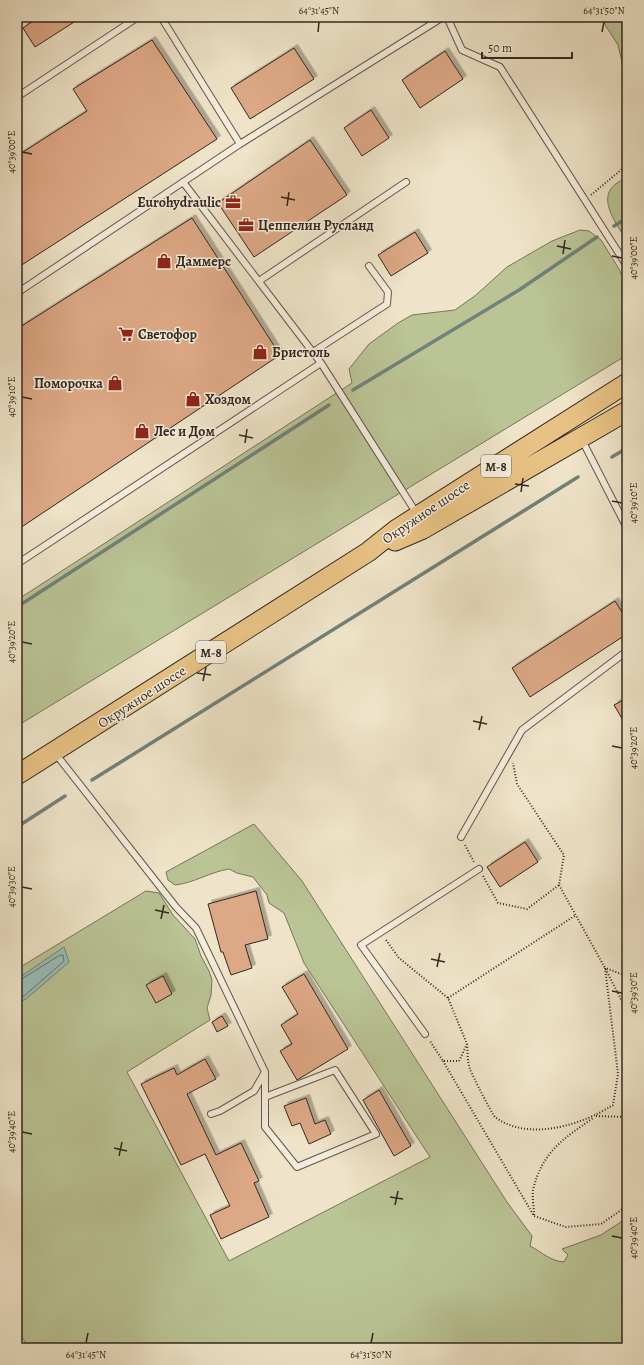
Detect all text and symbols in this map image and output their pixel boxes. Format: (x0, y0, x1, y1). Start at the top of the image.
text: 64°31'45"N (299, 4, 339, 17)
text: 64°31'50"N (583, 4, 625, 17)
scale bar (482, 34, 572, 60)
text: 50 m (488, 40, 512, 56)
text: 40°39'00"E (5, 130, 18, 173)
place label: Eurohydraulic (137, 193, 221, 212)
office icon: Eurohydraulic (224, 193, 242, 211)
office icon: Цеппелин Русланд (237, 216, 255, 234)
place label: Цеппелин Русланд (258, 216, 374, 235)
text: 40°39'00"E (627, 236, 640, 279)
shop icon: Даммерс (155, 252, 173, 270)
place label: Даммерс (176, 252, 231, 271)
supermarket icon: Светофор (117, 325, 135, 343)
place label: Светофор (138, 325, 197, 344)
shop icon: Бристоль (251, 343, 269, 361)
place label: Бристоль (272, 343, 330, 362)
place label: Поморочка (34, 374, 103, 393)
shop icon: Поморочка (106, 374, 124, 392)
text: 40°39'10"E (5, 376, 18, 418)
shop icon: Хоздом (184, 390, 202, 408)
place label: Хоздом (205, 390, 252, 409)
shop icon: Лес и Дом (133, 422, 151, 440)
place label: Лес и Дом (154, 422, 215, 441)
road number: М-8 (481, 455, 511, 477)
street label: Окружное шоссе (378, 476, 474, 548)
text: 40°39'10"E (627, 482, 640, 524)
text: 40°39'20"E (5, 621, 18, 663)
road number: М-8 (196, 641, 226, 663)
street label: Окружное шоссе (94, 661, 190, 733)
text: 40°39'20"E (627, 727, 640, 769)
text: 40°39'30"E (5, 866, 18, 908)
text: 40°39'30"E (627, 972, 640, 1014)
text: 40°39'40"E (5, 1111, 18, 1153)
text: 40°39'40"E (627, 1217, 640, 1259)
text: 64°31'45"N (66, 1348, 106, 1361)
text: 64°31'50"N (350, 1348, 392, 1361)

